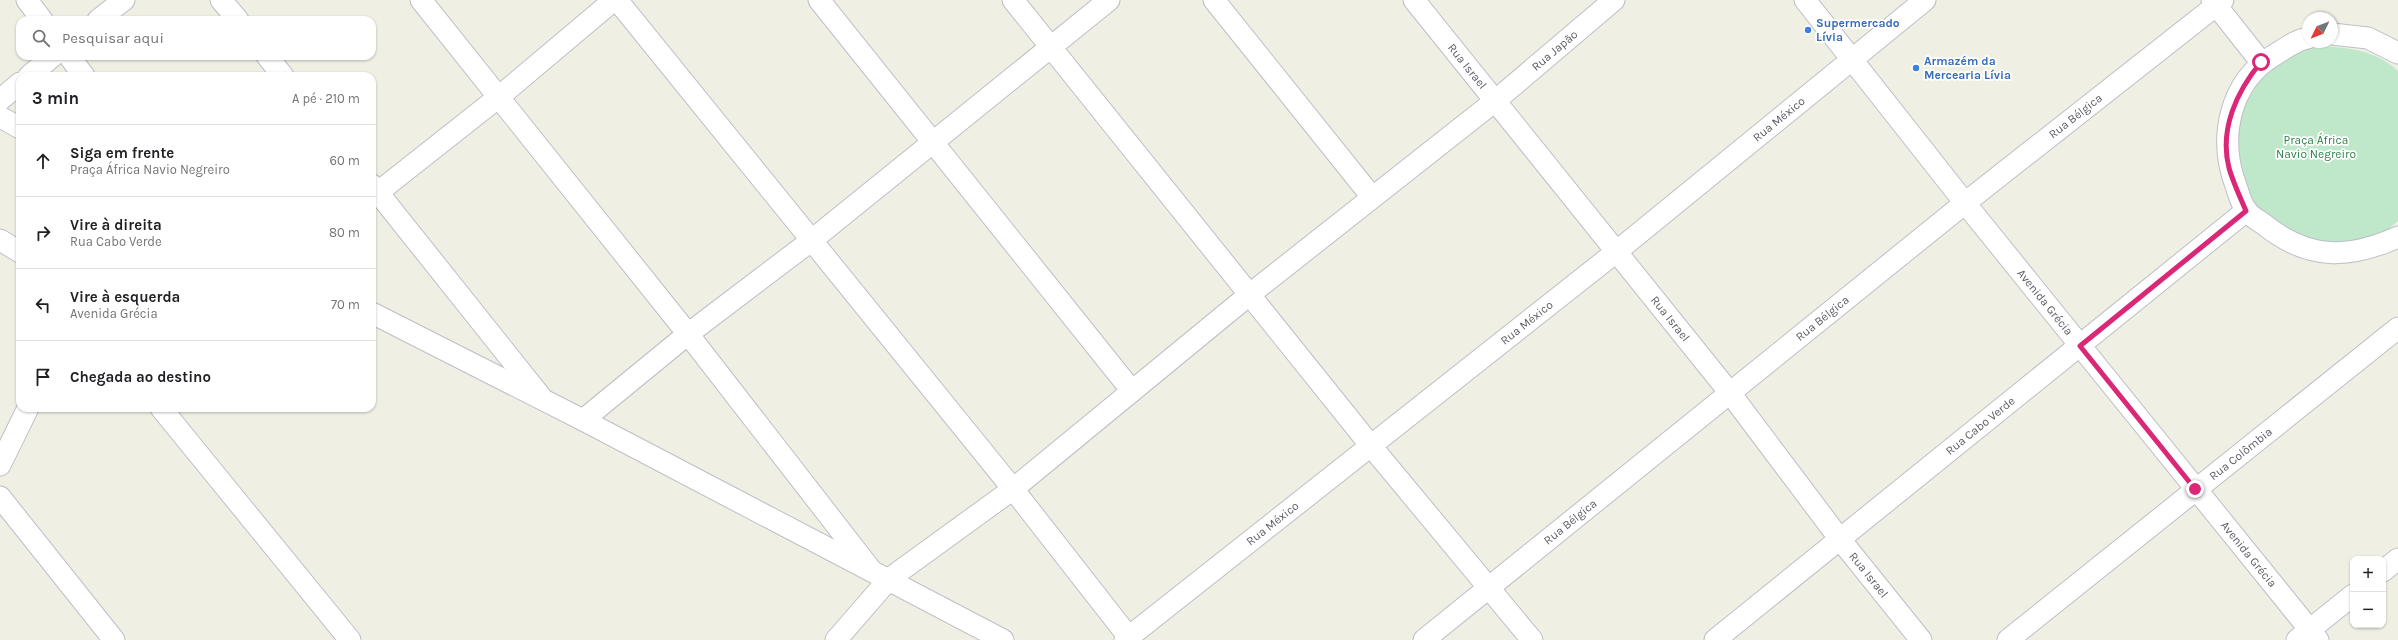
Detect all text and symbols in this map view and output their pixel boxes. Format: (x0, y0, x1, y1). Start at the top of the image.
north arrow (2302, 12, 2338, 48)
search box (16, 16, 376, 60)
place label: Supermercado Lívia (1816, 16, 1900, 44)
marker: Supermercado Lívia (1803, 25, 1813, 35)
icon: search (30, 27, 52, 49)
street label: Rua Japão (1529, 27, 1580, 74)
text: Pesquisar aqui (62, 29, 164, 47)
street label: Rua Israel (1445, 41, 1490, 92)
route start (2252, 53, 2270, 71)
place label: Armazém da Mercearia Lívia (1924, 54, 2011, 82)
marker: Armazém da Mercearia Lívia (1911, 63, 1921, 73)
text: 3 min (32, 88, 79, 108)
text: A pé · 210 m (292, 91, 360, 106)
street label: Rua Bélgica (2046, 91, 2105, 141)
street label: Rua México (1750, 94, 1808, 144)
park label: Praça África Navio Negreiro (2276, 132, 2356, 161)
text: Siga em frente (70, 144, 174, 162)
icon: ahead (32, 150, 54, 172)
text: 60 m (330, 153, 360, 168)
text: Praça África Navio Negreiro (70, 162, 230, 177)
text: Vire à direita (70, 216, 162, 234)
icon: right (32, 222, 54, 244)
text: 80 m (329, 225, 360, 240)
text: Rua Cabo Verde (70, 234, 162, 249)
street label: Avenida Grécia (2014, 266, 2076, 338)
text: Vire à esquerda (70, 288, 180, 306)
street label: Rua Israel (1648, 293, 1693, 344)
street label: Rua Bélgica (1793, 293, 1852, 344)
icon: left (32, 294, 54, 316)
text: 70 m (331, 297, 360, 312)
street label: Rua México (1498, 298, 1556, 348)
text: Avenida Grécia (70, 306, 158, 321)
icon: arrive (32, 366, 54, 388)
text: Chegada ao destino (70, 368, 211, 386)
street label: Rua Cabo Verde (1943, 394, 2018, 458)
street label: Rua Colômbia (2206, 424, 2275, 483)
route end (2186, 480, 2204, 498)
street label: Rua Bélgica (1541, 496, 1600, 548)
street label: Rua México (1243, 498, 1302, 548)
street label: Avenida Grécia (2218, 518, 2280, 590)
street label: Rua Israel (1846, 549, 1891, 600)
map controls (2350, 556, 2386, 628)
button: + (2350, 556, 2386, 592)
button: − (2350, 592, 2386, 628)

